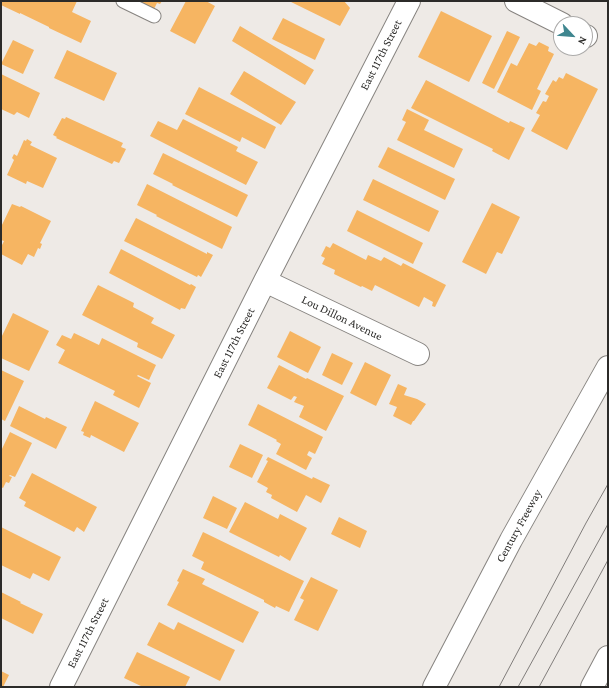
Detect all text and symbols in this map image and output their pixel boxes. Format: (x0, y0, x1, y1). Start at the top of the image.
north arrow (553, 16, 593, 56)
street label: East 117th Street (357, 17, 405, 93)
text: N (576, 35, 590, 47)
street label: Lou Dillon Avenue (299, 292, 385, 344)
street label: East 117th Street (210, 305, 258, 381)
street label: Century Freeway (493, 487, 545, 565)
street label: East 117th Street (64, 595, 112, 671)

